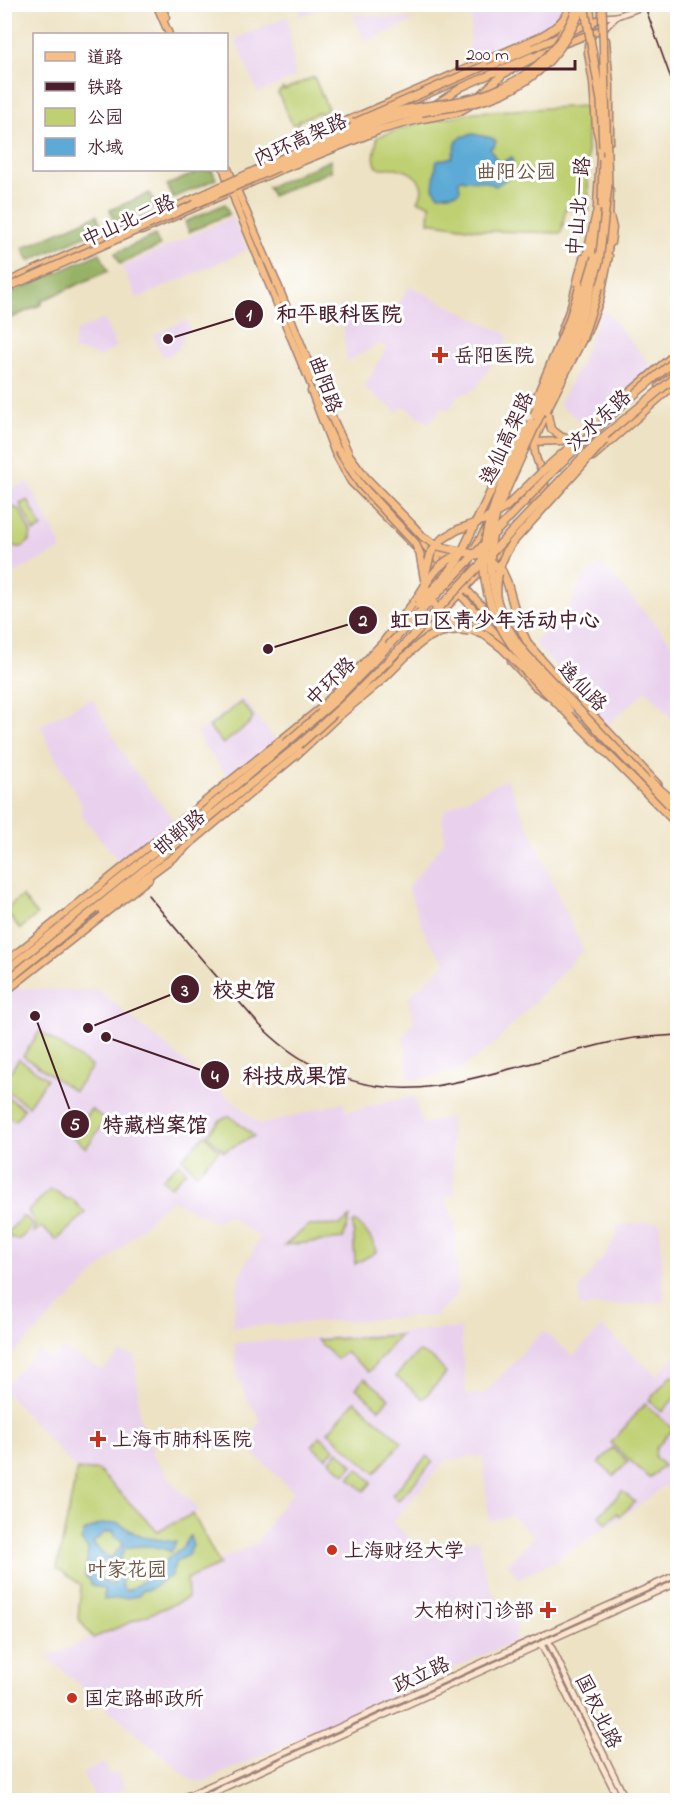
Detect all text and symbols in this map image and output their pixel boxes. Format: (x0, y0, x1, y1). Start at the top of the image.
legend (33, 33, 228, 171)
scale bar (457, 33, 576, 71)
text: 200 m (466, 43, 509, 69)
text: 道路 (87, 46, 123, 72)
text: 铁路 (87, 76, 123, 102)
text: 公园 (87, 106, 123, 132)
street label: 内环高架路 (249, 107, 354, 175)
text: 水域 (87, 136, 123, 162)
street label: 中山北一路 (562, 154, 599, 257)
park label: 曲阳公园 (476, 159, 556, 188)
street label: 中山北二路 (77, 188, 182, 256)
callout: 和平眼科医院 (234, 294, 414, 333)
text: 和平眼科医院 (276, 301, 402, 331)
text: 1 (246, 303, 252, 329)
place label: 岳阳医院 (454, 343, 534, 372)
marker: 岳阳医院 (431, 346, 449, 364)
street label: 曲阳路 (300, 352, 348, 419)
street label: 汶水东路 (561, 383, 640, 460)
street label: 逸仙高架路 (474, 387, 543, 490)
callout: 虹口区青少年活动中心 (348, 600, 612, 639)
text: 虹口区青少年活动中心 (390, 607, 600, 637)
text: 2 (358, 609, 368, 635)
street label: 中环路 (300, 651, 364, 714)
street label: 逸仙路 (550, 656, 613, 720)
street label: 邯郸路 (148, 803, 214, 864)
callout: 校史馆 (170, 970, 287, 1009)
text: 校史馆 (213, 977, 276, 1007)
text: 3 (180, 979, 189, 1005)
callout: 科技成果馆 (200, 1056, 359, 1095)
text: 科技成果馆 (243, 1063, 348, 1093)
text: 4 (211, 1065, 219, 1091)
callout: 特藏档案馆 (60, 1105, 219, 1144)
text: 特藏档案馆 (103, 1112, 208, 1142)
text: 5 (70, 1113, 81, 1139)
place label: 上海市肺科医院 (112, 1427, 252, 1456)
marker: 上海市肺科医院 (89, 1430, 107, 1448)
place label: 上海财经大学 (344, 1538, 464, 1567)
marker: 上海财经大学 (325, 1543, 339, 1557)
park label: 叶家花园 (87, 1557, 167, 1586)
place label: 大柏树门诊部 (414, 1598, 534, 1627)
marker: 大柏树门诊部 (539, 1601, 557, 1619)
street label: 政立路 (389, 1650, 456, 1702)
street label: 国权北路 (566, 1670, 628, 1755)
place label: 国定路邮政所 (84, 1686, 204, 1715)
marker: 国定路邮政所 (65, 1691, 79, 1705)

